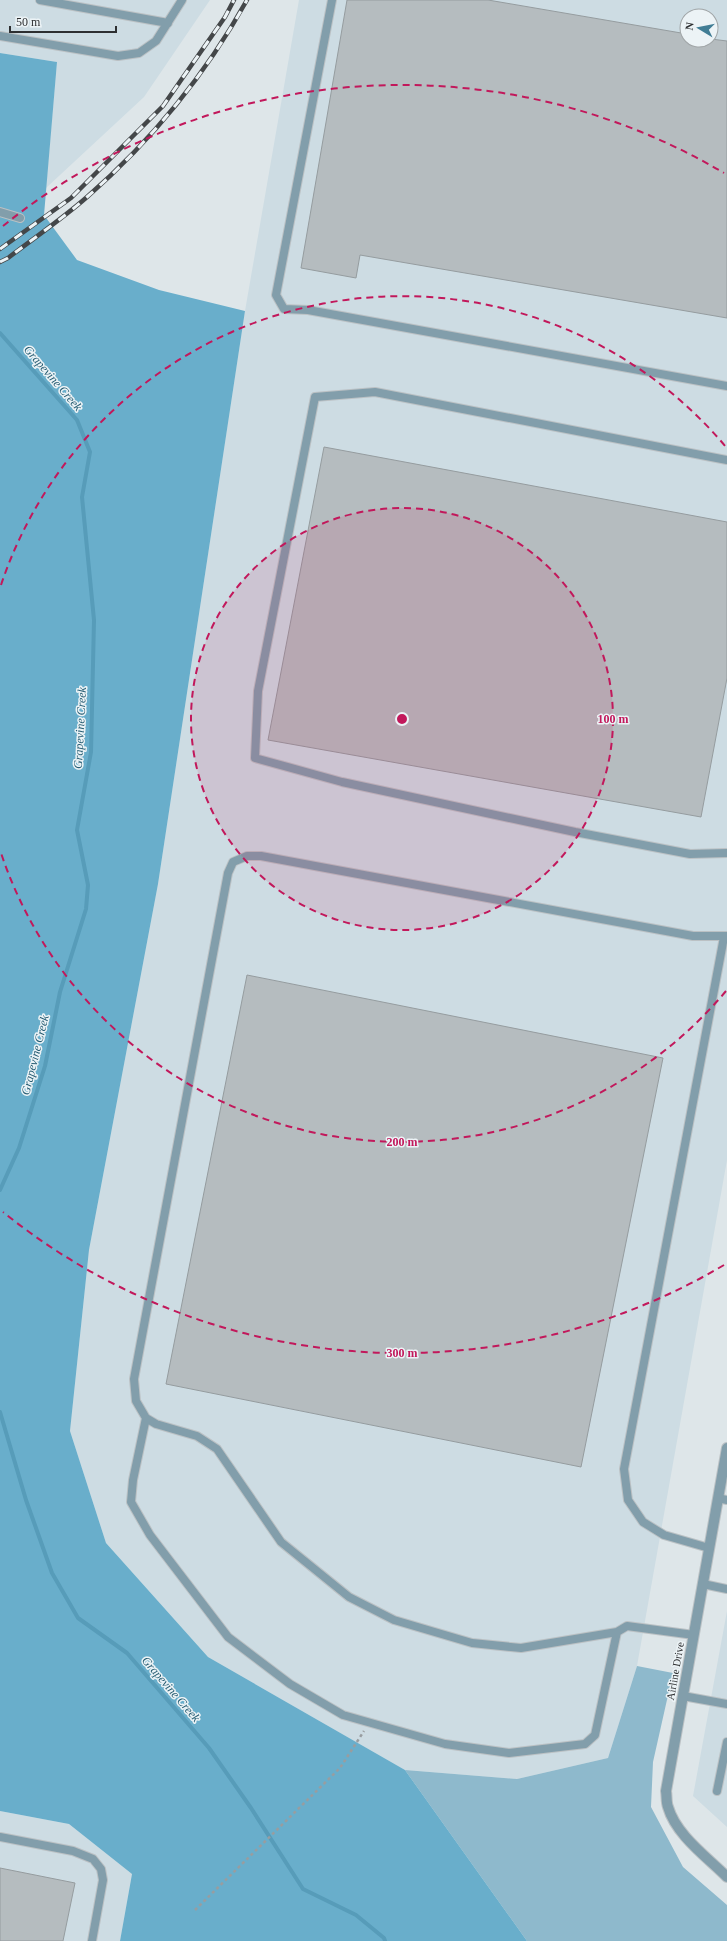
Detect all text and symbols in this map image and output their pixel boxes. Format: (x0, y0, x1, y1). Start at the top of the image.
scale bar (10, 8, 116, 34)
north arrow (679, 8, 719, 48)
text: 50 m (16, 15, 41, 29)
text: N (683, 21, 696, 31)
water label: Grapevine Creek (21, 343, 86, 414)
water label: Grapevine Creek (71, 686, 89, 769)
centre of rings (395, 712, 409, 726)
text: 100 m (598, 712, 629, 726)
water label: Grapevine Creek (18, 1013, 52, 1096)
text: 200 m (387, 1135, 418, 1149)
text: 300 m (387, 1346, 418, 1360)
street label: Airline Drive (664, 1641, 686, 1701)
water label: Grapevine Creek (139, 1654, 204, 1725)

